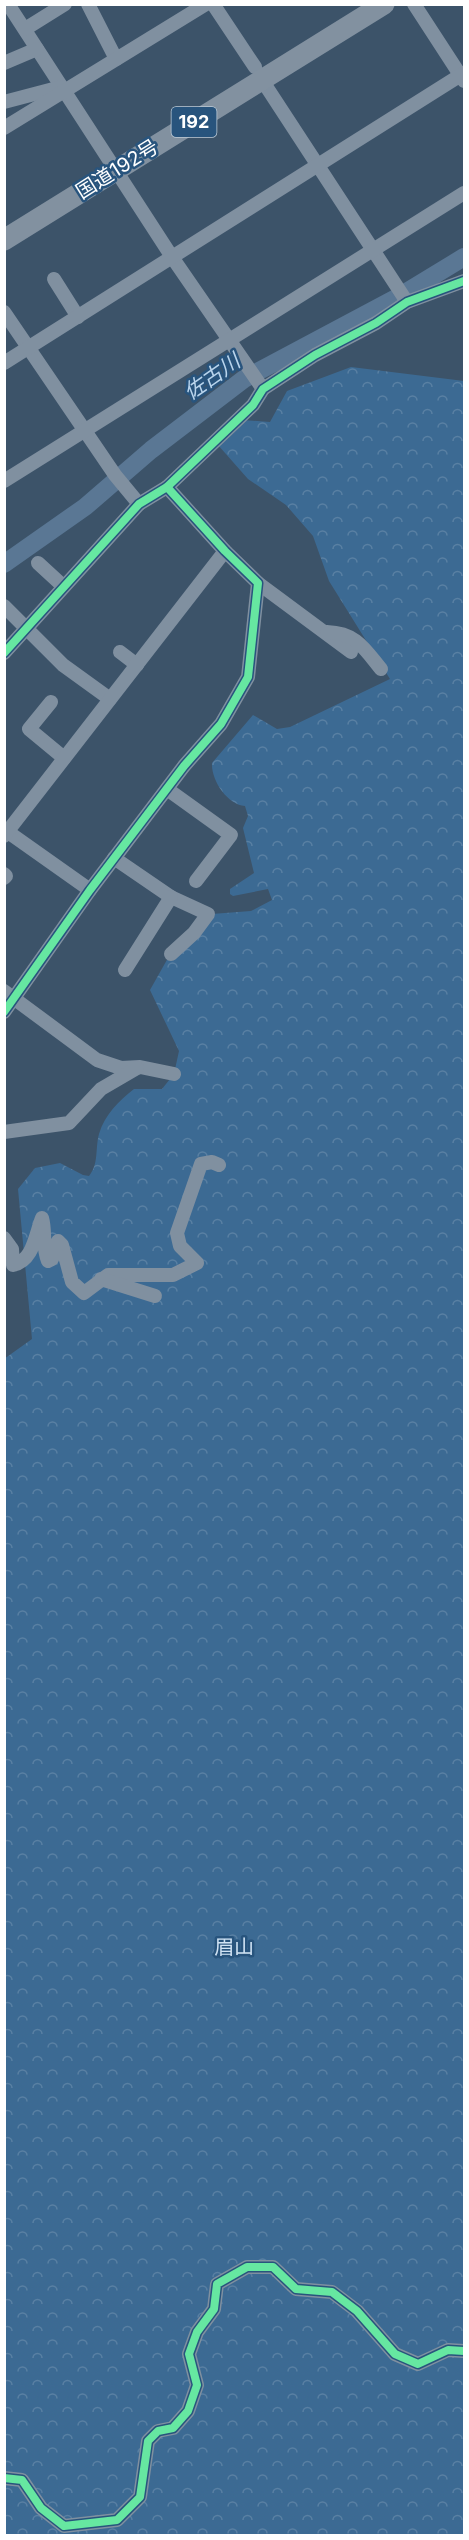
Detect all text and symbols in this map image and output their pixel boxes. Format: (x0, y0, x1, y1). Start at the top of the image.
road number: 192 (172, 107, 216, 137)
street label: 国道192号 (71, 134, 163, 204)
water label: 佐古川 (179, 347, 246, 405)
park label: 眉山 (214, 1935, 254, 1959)

